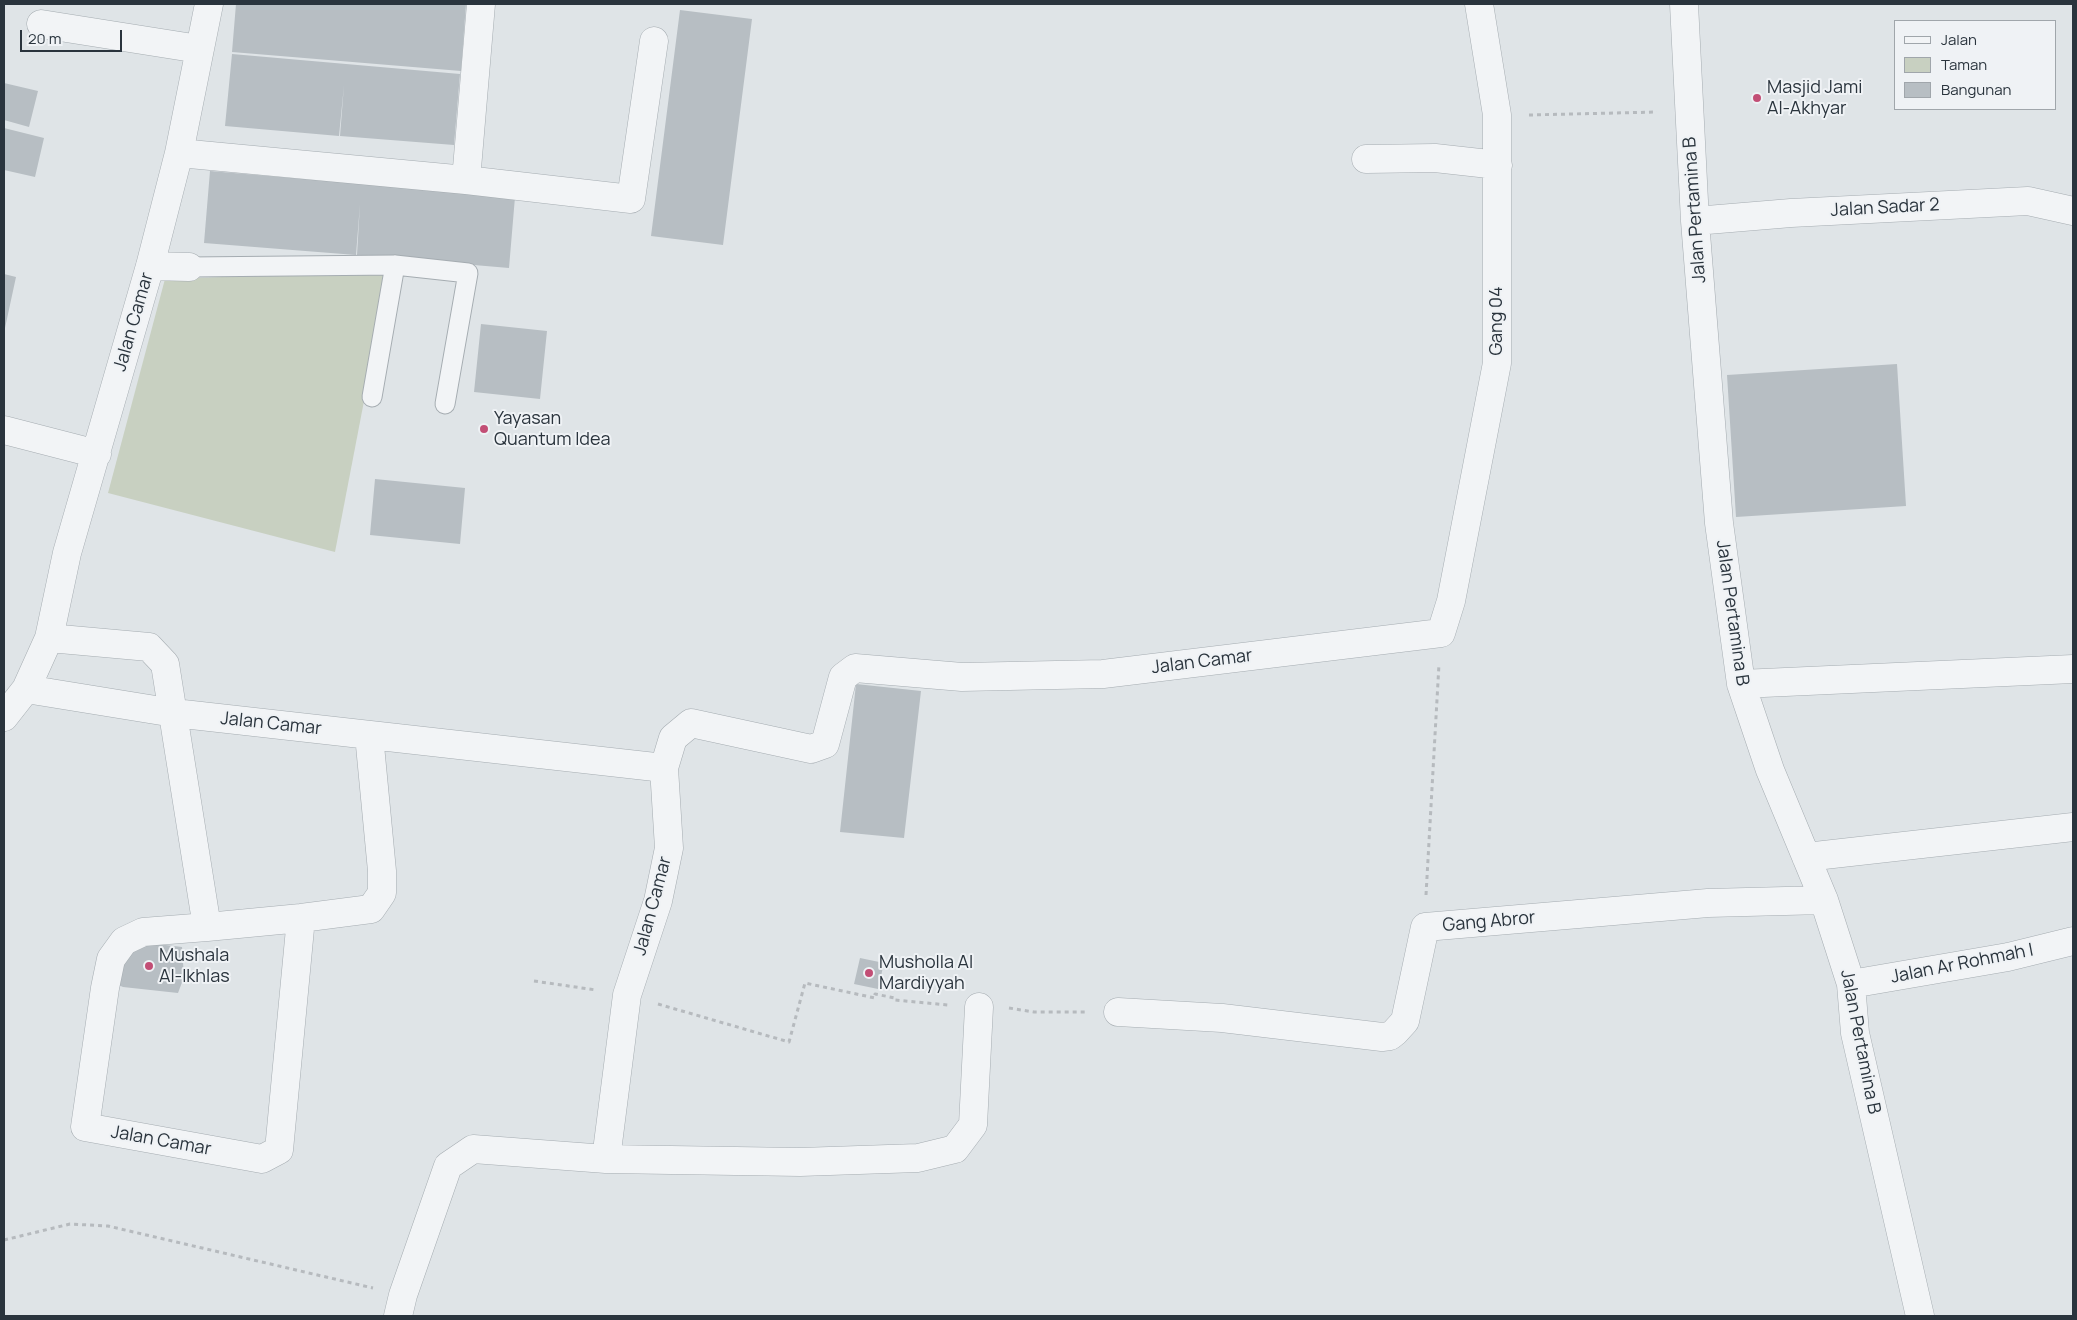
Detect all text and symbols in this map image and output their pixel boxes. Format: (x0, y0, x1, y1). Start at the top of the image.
scale bar (22, 20, 125, 52)
legend (1894, 20, 2057, 110)
text: 20 m (28, 28, 61, 49)
text: Jalan (1941, 29, 1977, 50)
text: Taman (1941, 54, 1987, 75)
place label: Masjid Jami Al-Akhyar (1767, 77, 1862, 120)
text: Bangunan (1941, 79, 2011, 100)
marker: Masjid Jami Al-Akhyar (1751, 92, 1763, 104)
street label: Jalan Pertamina B (1679, 136, 1711, 284)
street label: Jalan Sadar 2 (1830, 194, 1940, 222)
street label: Jalan Camar (110, 270, 158, 374)
street label: Gang 04 (1486, 286, 1508, 356)
place label: Yayasan Quantum Idea (494, 408, 610, 450)
marker: Yayasan Quantum Idea (478, 423, 490, 435)
street label: Jalan Pertamina B (1711, 539, 1753, 687)
street label: Jalan Camar (1150, 645, 1254, 679)
street label: Jalan Camar (219, 708, 323, 740)
street label: Jalan Camar (629, 854, 677, 958)
street label: Gang Abror (1442, 907, 1536, 937)
street label: Jalan Ar Rohmah I (1889, 940, 2035, 988)
place label: Mushala Al-Ikhlas (159, 945, 230, 988)
place label: Musholla Al Mardiyyah (879, 952, 973, 994)
marker: Mushala Al-Ikhlas (143, 960, 155, 972)
marker: Musholla Al Mardiyyah (863, 967, 875, 979)
street label: Jalan Pertamina B (1835, 968, 1885, 1116)
street label: Jalan Camar (109, 1122, 213, 1160)

